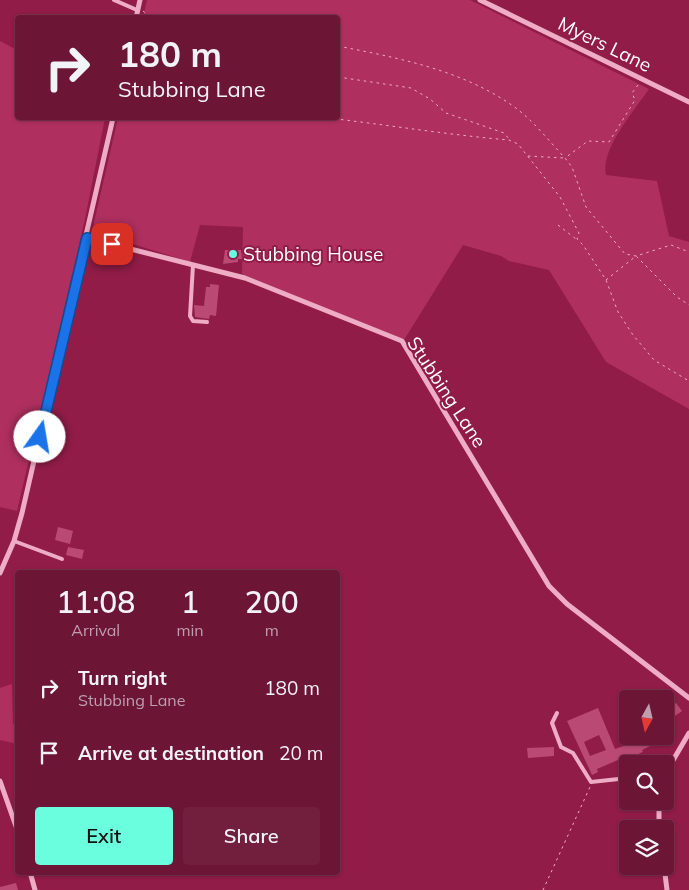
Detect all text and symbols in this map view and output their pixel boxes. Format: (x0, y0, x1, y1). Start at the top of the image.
street label: Myers Lane (554, 11, 656, 77)
text: 180 m (118, 32, 222, 76)
icon: right (35, 35, 100, 100)
text: Stubbing Lane (118, 75, 266, 103)
pin (91, 223, 133, 265)
icon: arrive (98, 230, 126, 258)
place label: Stubbing House (243, 242, 383, 266)
marker: Stubbing House (227, 248, 239, 260)
street label: Stubbing Lane (402, 332, 492, 452)
position arrow (13, 410, 65, 462)
text: 11:08 (56, 583, 135, 621)
text: 1 (181, 583, 199, 621)
text: 200 (245, 583, 299, 621)
text: Arrival (71, 620, 120, 640)
text: min (176, 620, 204, 640)
text: m (265, 620, 279, 640)
text: Turn right (78, 666, 167, 690)
icon: right (35, 674, 63, 702)
text: 180 m (264, 676, 320, 700)
text: Stubbing Lane (78, 690, 185, 710)
north arrow (619, 690, 674, 745)
map controls (619, 690, 674, 875)
icon: arrive (35, 739, 63, 767)
text: Arrive at destination (78, 741, 264, 765)
text: 20 m (279, 741, 323, 765)
button: search (619, 755, 674, 810)
button: Exit (35, 807, 173, 865)
button: Share (183, 807, 320, 865)
button: layers (619, 820, 674, 875)

